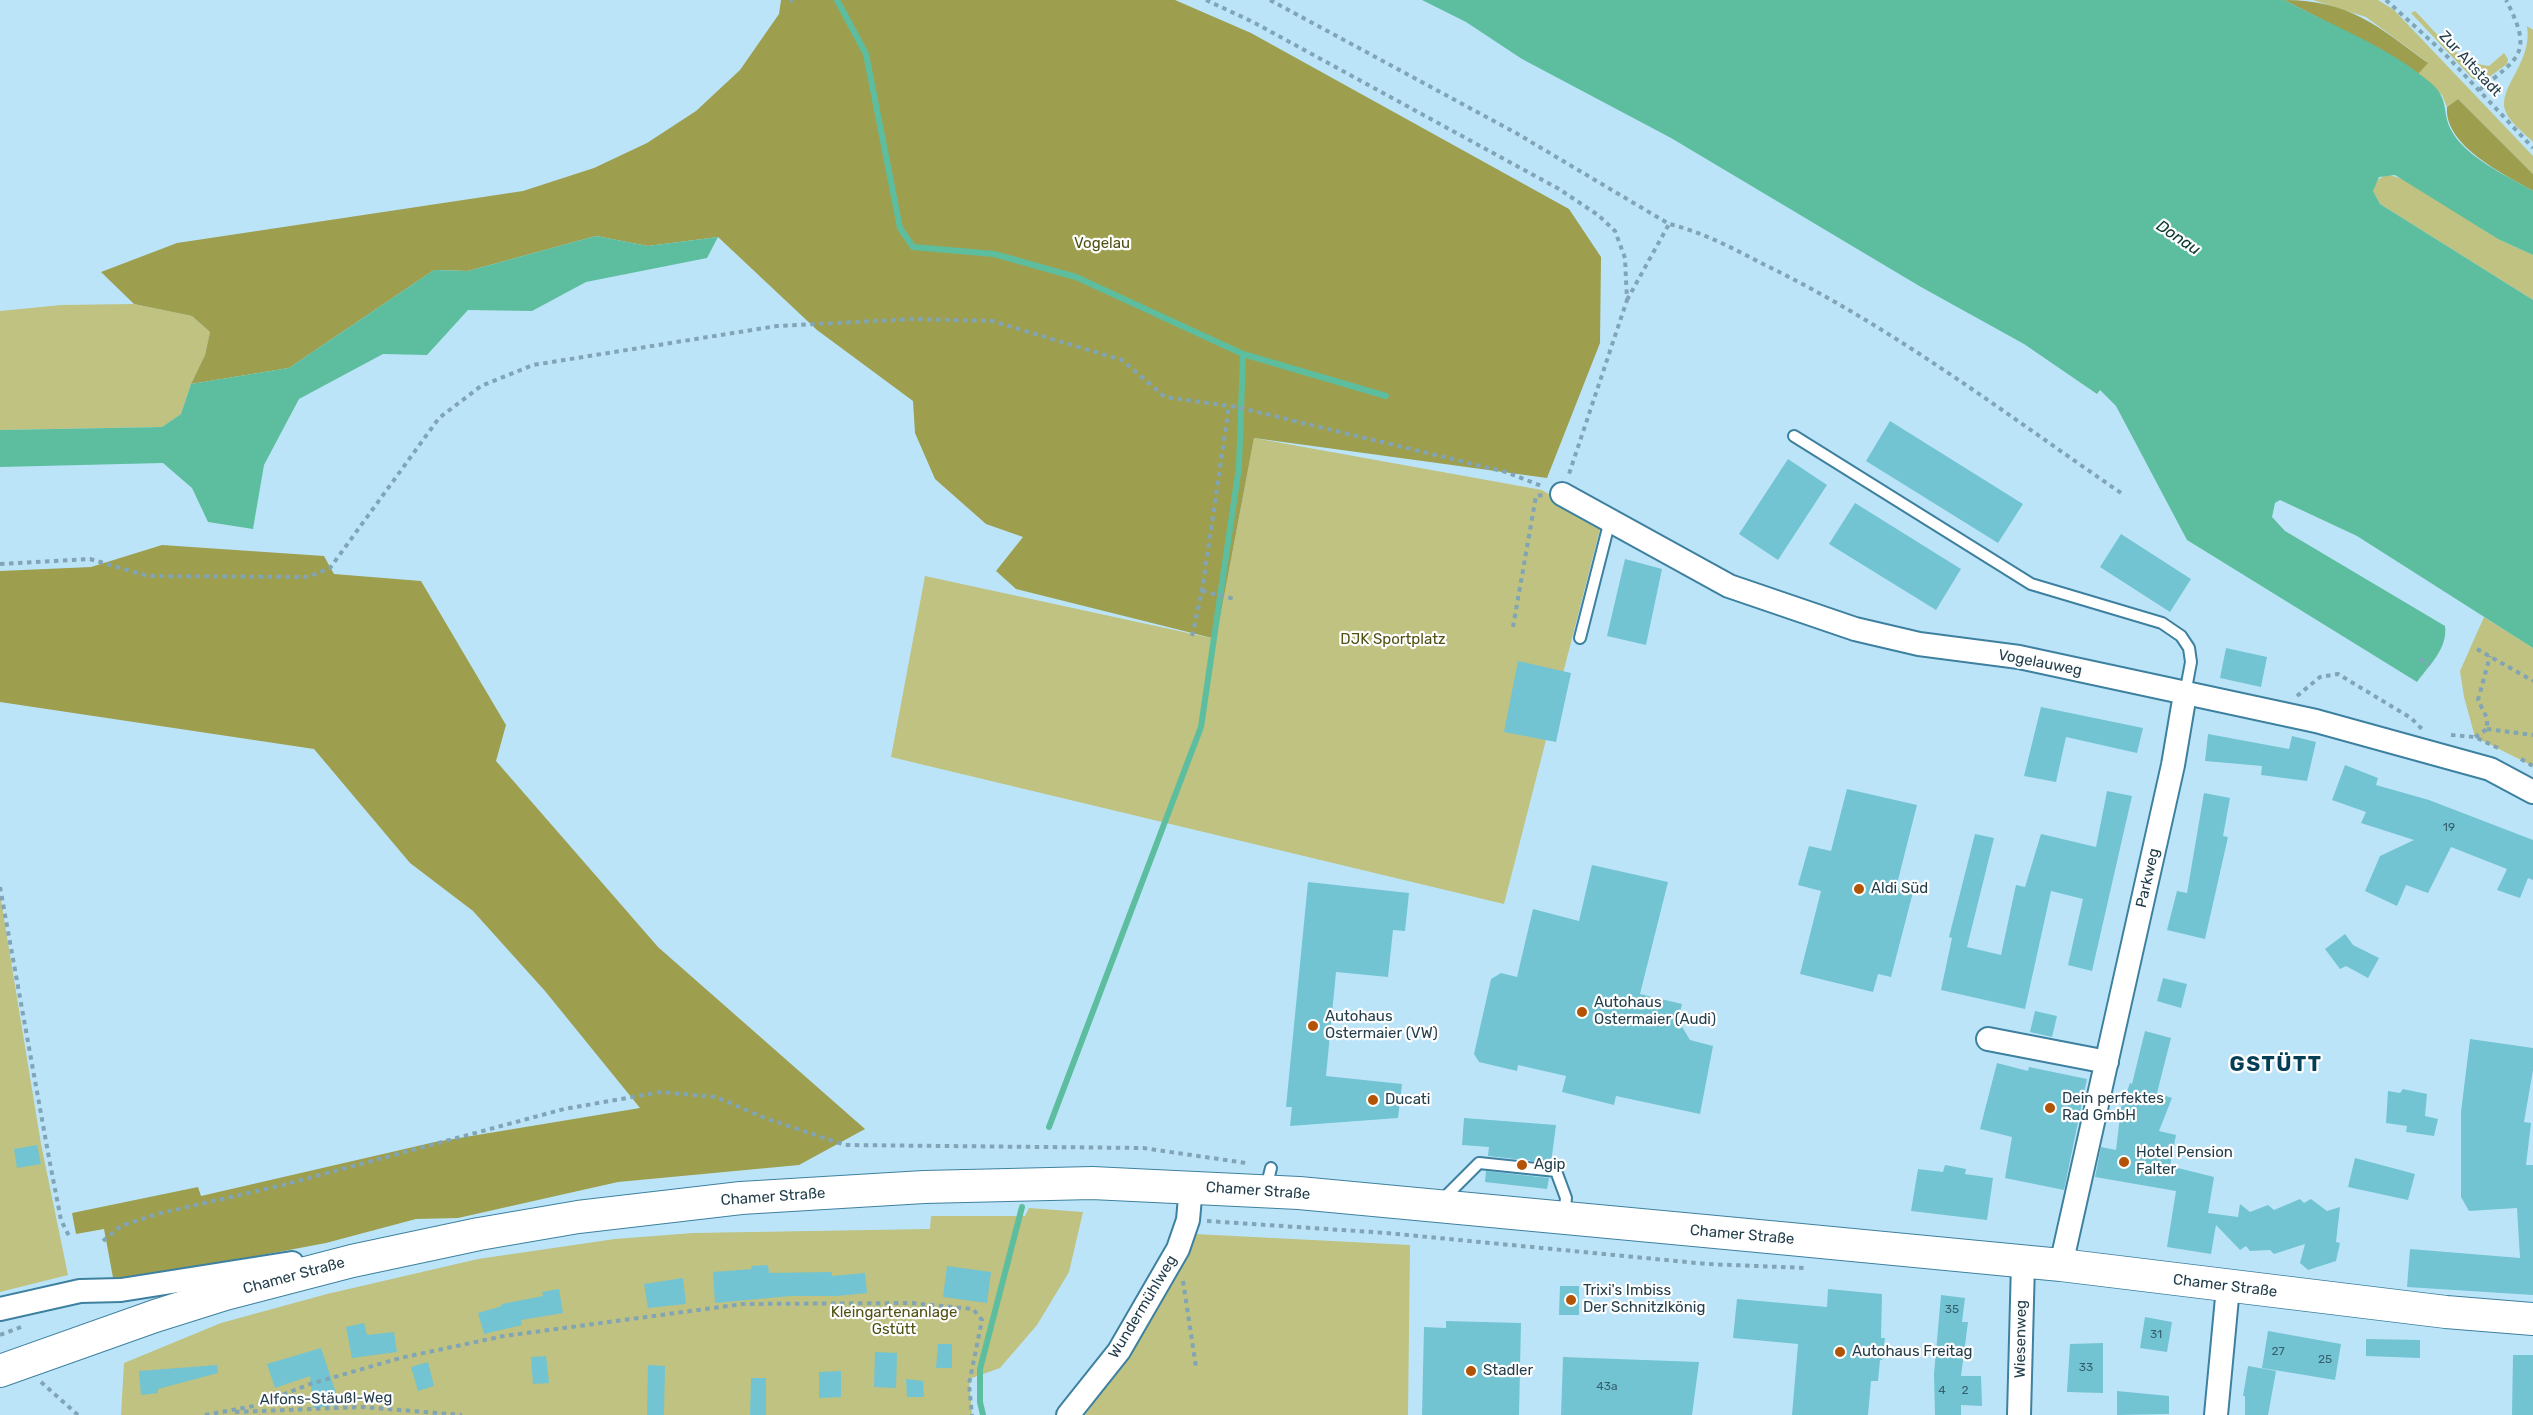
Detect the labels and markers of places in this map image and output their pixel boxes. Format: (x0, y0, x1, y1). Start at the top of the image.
place label: Aldi Süd (1871, 880, 1928, 898)
marker: Aldi Süd (1852, 882, 1866, 896)
place label: Autohaus Ostermaier (Audi) (1594, 994, 1716, 1029)
marker: Autohaus Ostermaier (Audi) (1575, 1005, 1589, 1019)
place label: Autohaus Ostermaier (VW) (1325, 1008, 1438, 1043)
marker: Autohaus Ostermaier (VW) (1306, 1019, 1320, 1033)
place label: Dein perfektes Rad GmbH (2062, 1090, 2164, 1125)
place label: Ducati (1385, 1091, 1430, 1109)
marker: Ducati (1366, 1093, 1380, 1107)
marker: Dein perfektes Rad GmbH (2043, 1101, 2057, 1115)
place label: Hotel Pension Falter (2136, 1144, 2233, 1179)
marker: Hotel Pension Falter (2117, 1155, 2131, 1169)
place label: Agip (1534, 1156, 1565, 1174)
marker: Agip (1515, 1158, 1529, 1172)
place label: Trixi's Imbiss Der Schnitzlkönig (1583, 1282, 1705, 1317)
marker: Trixi's Imbiss Der Schnitzlkönig (1564, 1293, 1578, 1307)
place label: Autohaus Freitag (1852, 1343, 1972, 1361)
marker: Autohaus Freitag (1833, 1345, 1847, 1359)
place label: Stadler (1483, 1362, 1533, 1380)
marker: Stadler (1464, 1364, 1478, 1378)

